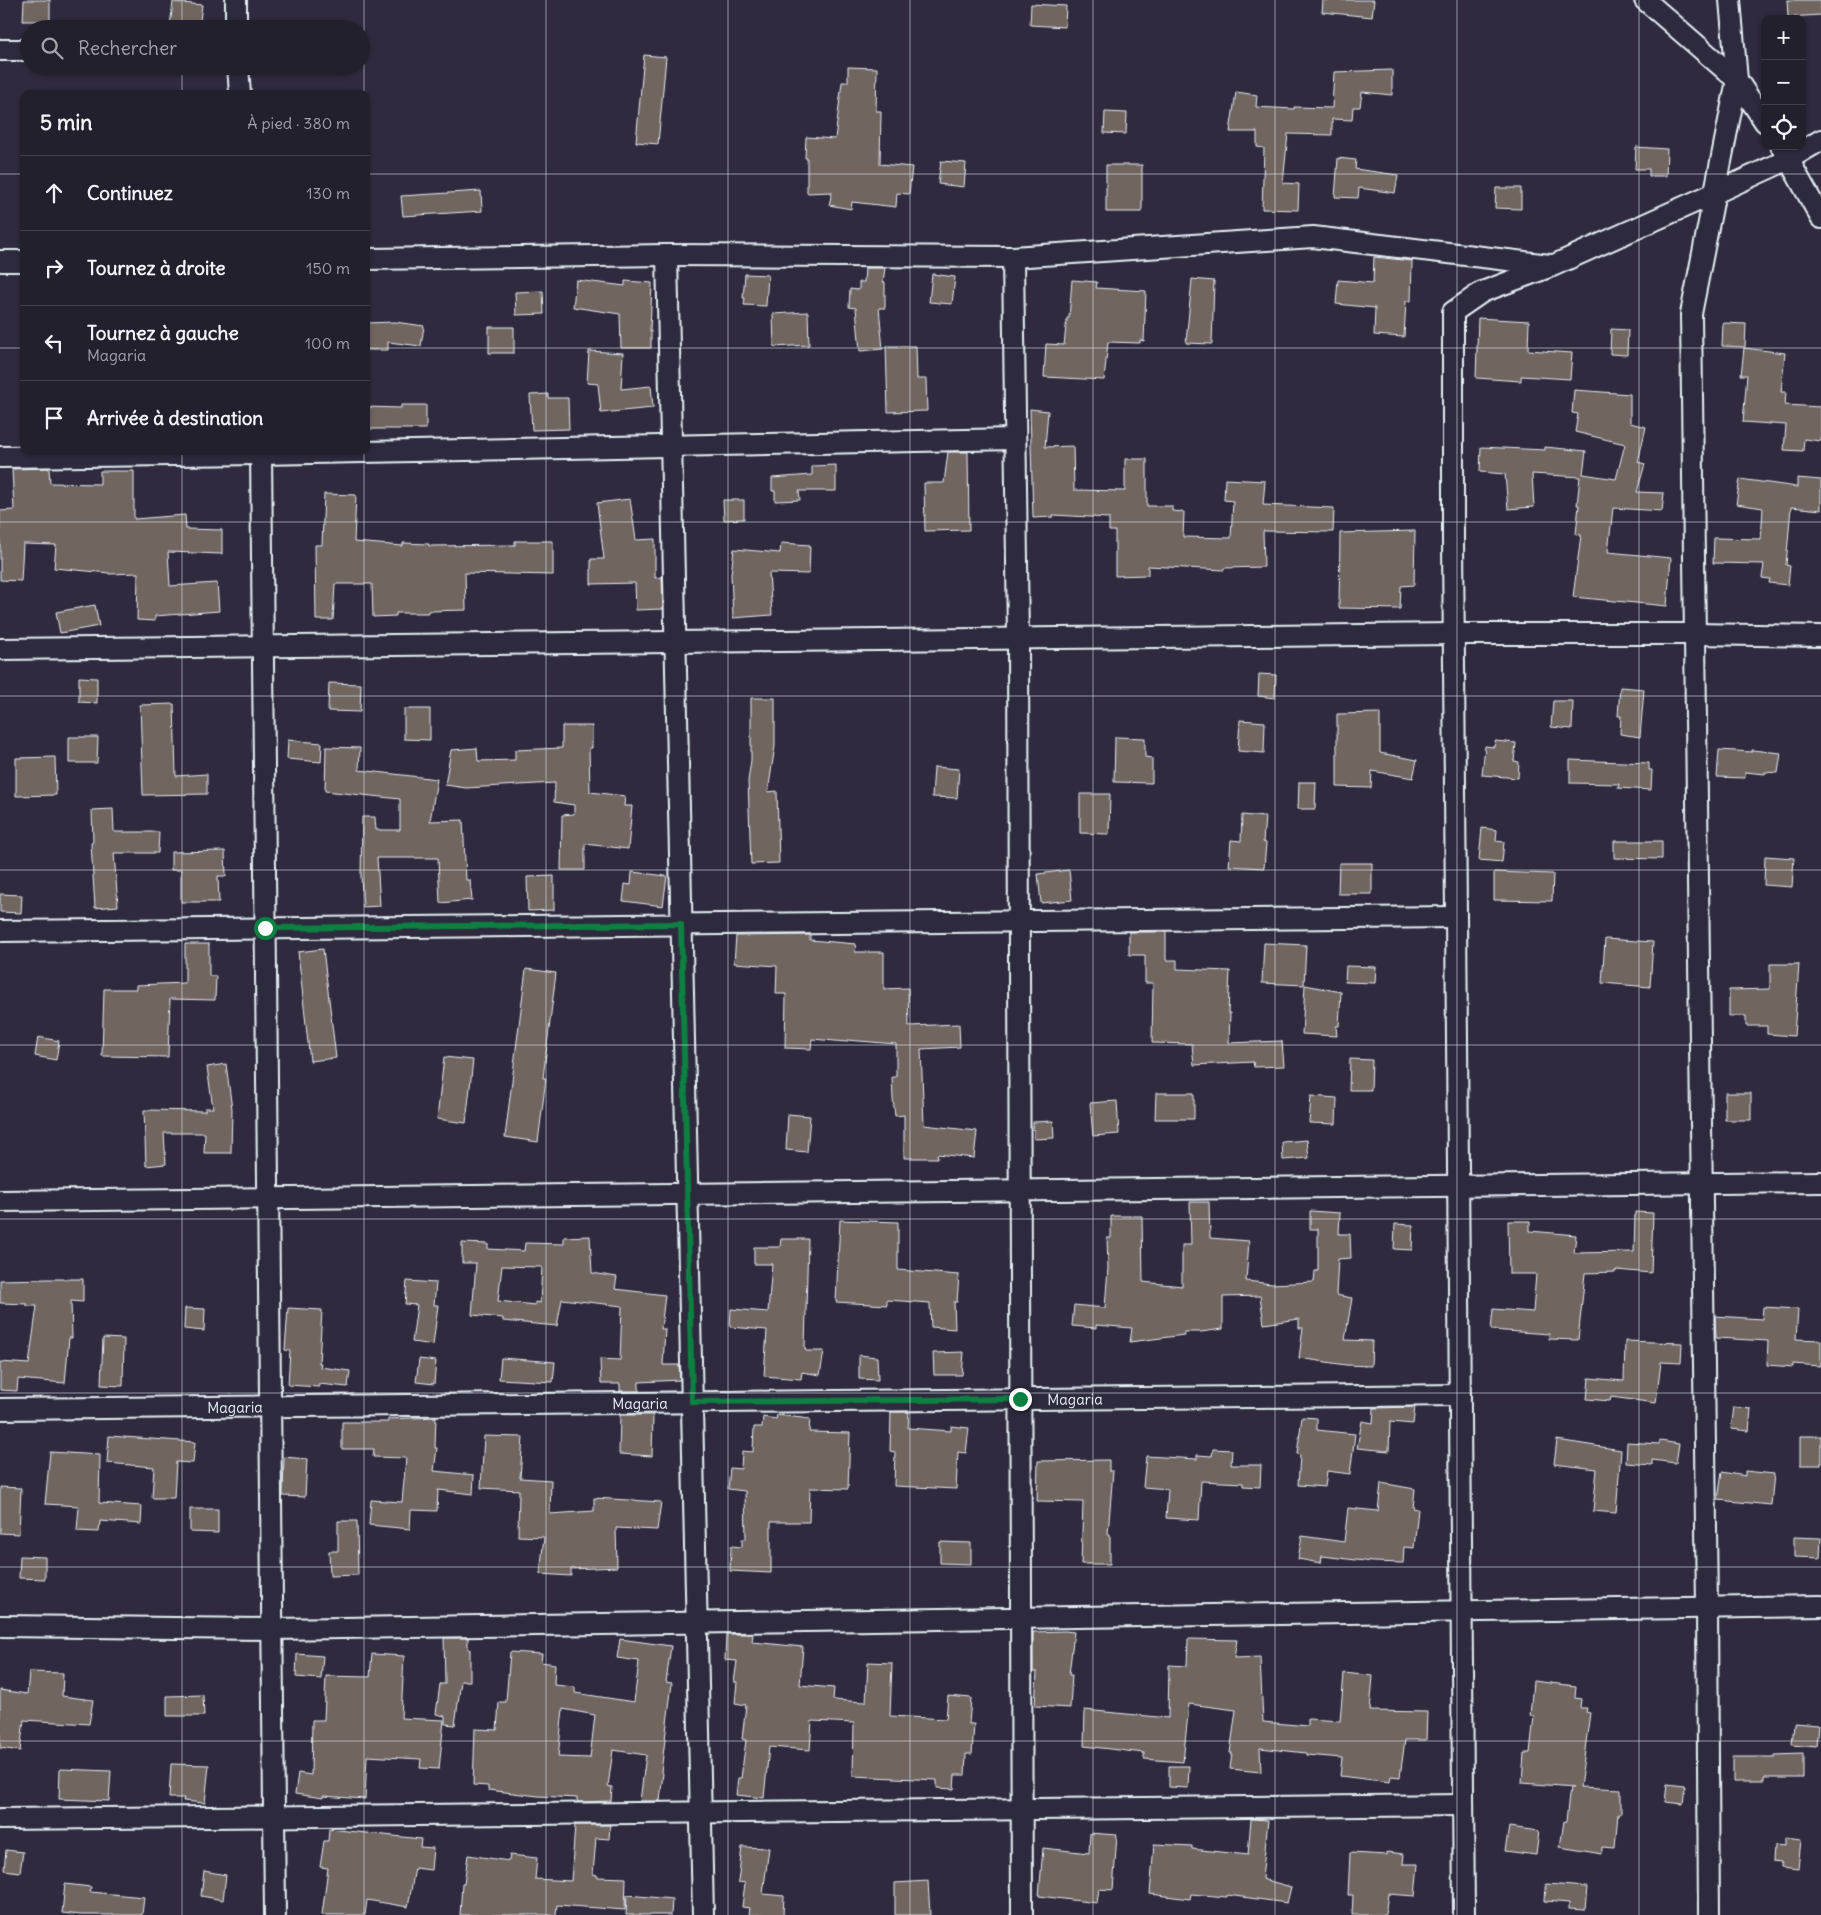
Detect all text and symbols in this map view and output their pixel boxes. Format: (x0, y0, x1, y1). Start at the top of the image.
map controls (1761, 15, 1806, 150)
button: + (1761, 15, 1806, 60)
search box (20, 20, 370, 75)
icon: search (38, 34, 66, 62)
text: Rechercher (78, 36, 177, 60)
button: − (1761, 60, 1806, 105)
button: locate (1761, 105, 1806, 150)
text: 5 min (40, 109, 92, 136)
text: À pied · 380 m (247, 113, 350, 133)
icon: ahead (40, 179, 68, 207)
text: Continuez (87, 181, 173, 205)
text: 130 m (306, 183, 350, 203)
icon: right (40, 254, 68, 282)
text: Tournez à droite (87, 256, 226, 280)
text: 150 m (306, 258, 350, 278)
text: Tournez à gauche (87, 321, 239, 345)
icon: left (40, 329, 68, 357)
text: 100 m (305, 333, 350, 353)
text: Magaria (87, 345, 146, 365)
icon: arrive (40, 404, 68, 432)
text: Arrivée à destination (87, 406, 263, 430)
route start (254, 917, 277, 940)
route end (1009, 1388, 1032, 1411)
street label: Magaria (1047, 1389, 1103, 1408)
street label: Magaria (612, 1393, 668, 1413)
street label: Magaria (207, 1397, 263, 1417)

